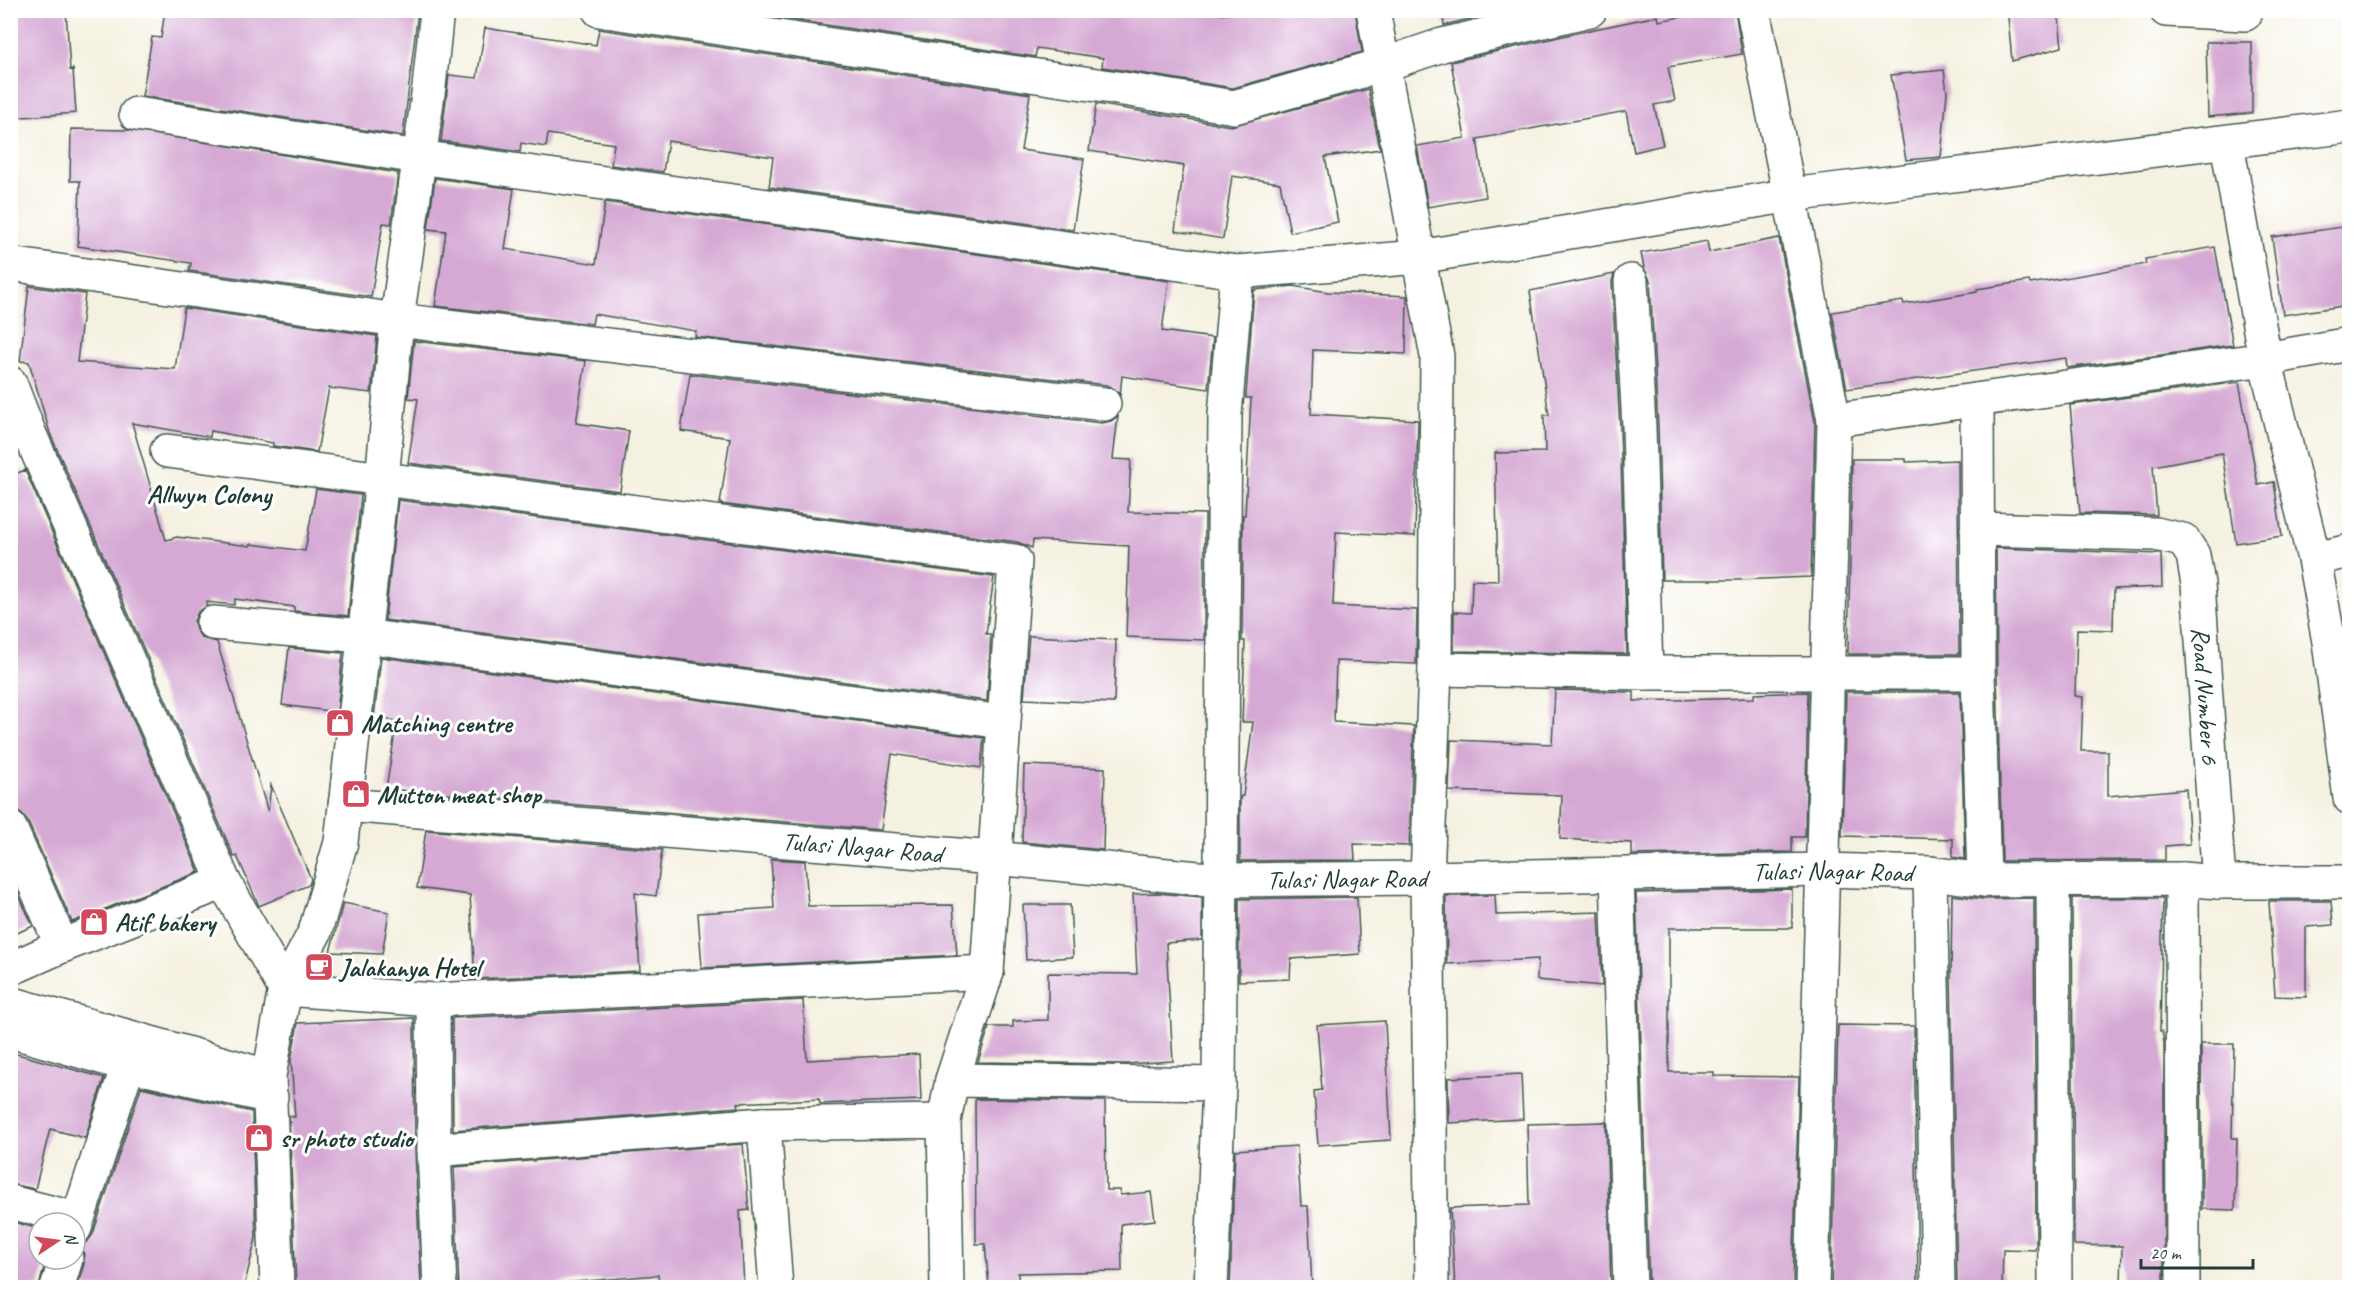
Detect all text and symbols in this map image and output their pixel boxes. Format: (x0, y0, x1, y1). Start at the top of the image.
district label: Allwyn Colony (147, 477, 274, 511)
street label: Road Number 6 (2185, 626, 2227, 766)
shop icon: Matching centre (324, 707, 356, 739)
place label: Matching centre (361, 707, 514, 740)
shop icon: Mutton meat shop (340, 778, 372, 810)
place label: Mutton meat shop (377, 778, 543, 811)
street label: Tulasi Nagar Road (781, 824, 947, 871)
street label: Tulasi Nagar Road (1752, 853, 1917, 889)
street label: Tulasi Nagar Road (1266, 861, 1431, 896)
shop icon: Atif bakery (78, 906, 110, 938)
place label: Atif bakery (115, 906, 218, 939)
cafe icon: Jalakanya Hotel (303, 951, 335, 983)
place label: Jalakanya Hotel (338, 951, 485, 984)
shop icon: sr photo studio (243, 1122, 275, 1154)
place label: sr photo studio (280, 1122, 415, 1155)
north arrow (27, 1211, 87, 1271)
text: N (60, 1231, 82, 1248)
scale bar (2141, 1232, 2254, 1270)
text: 20 m (2150, 1242, 2183, 1264)

